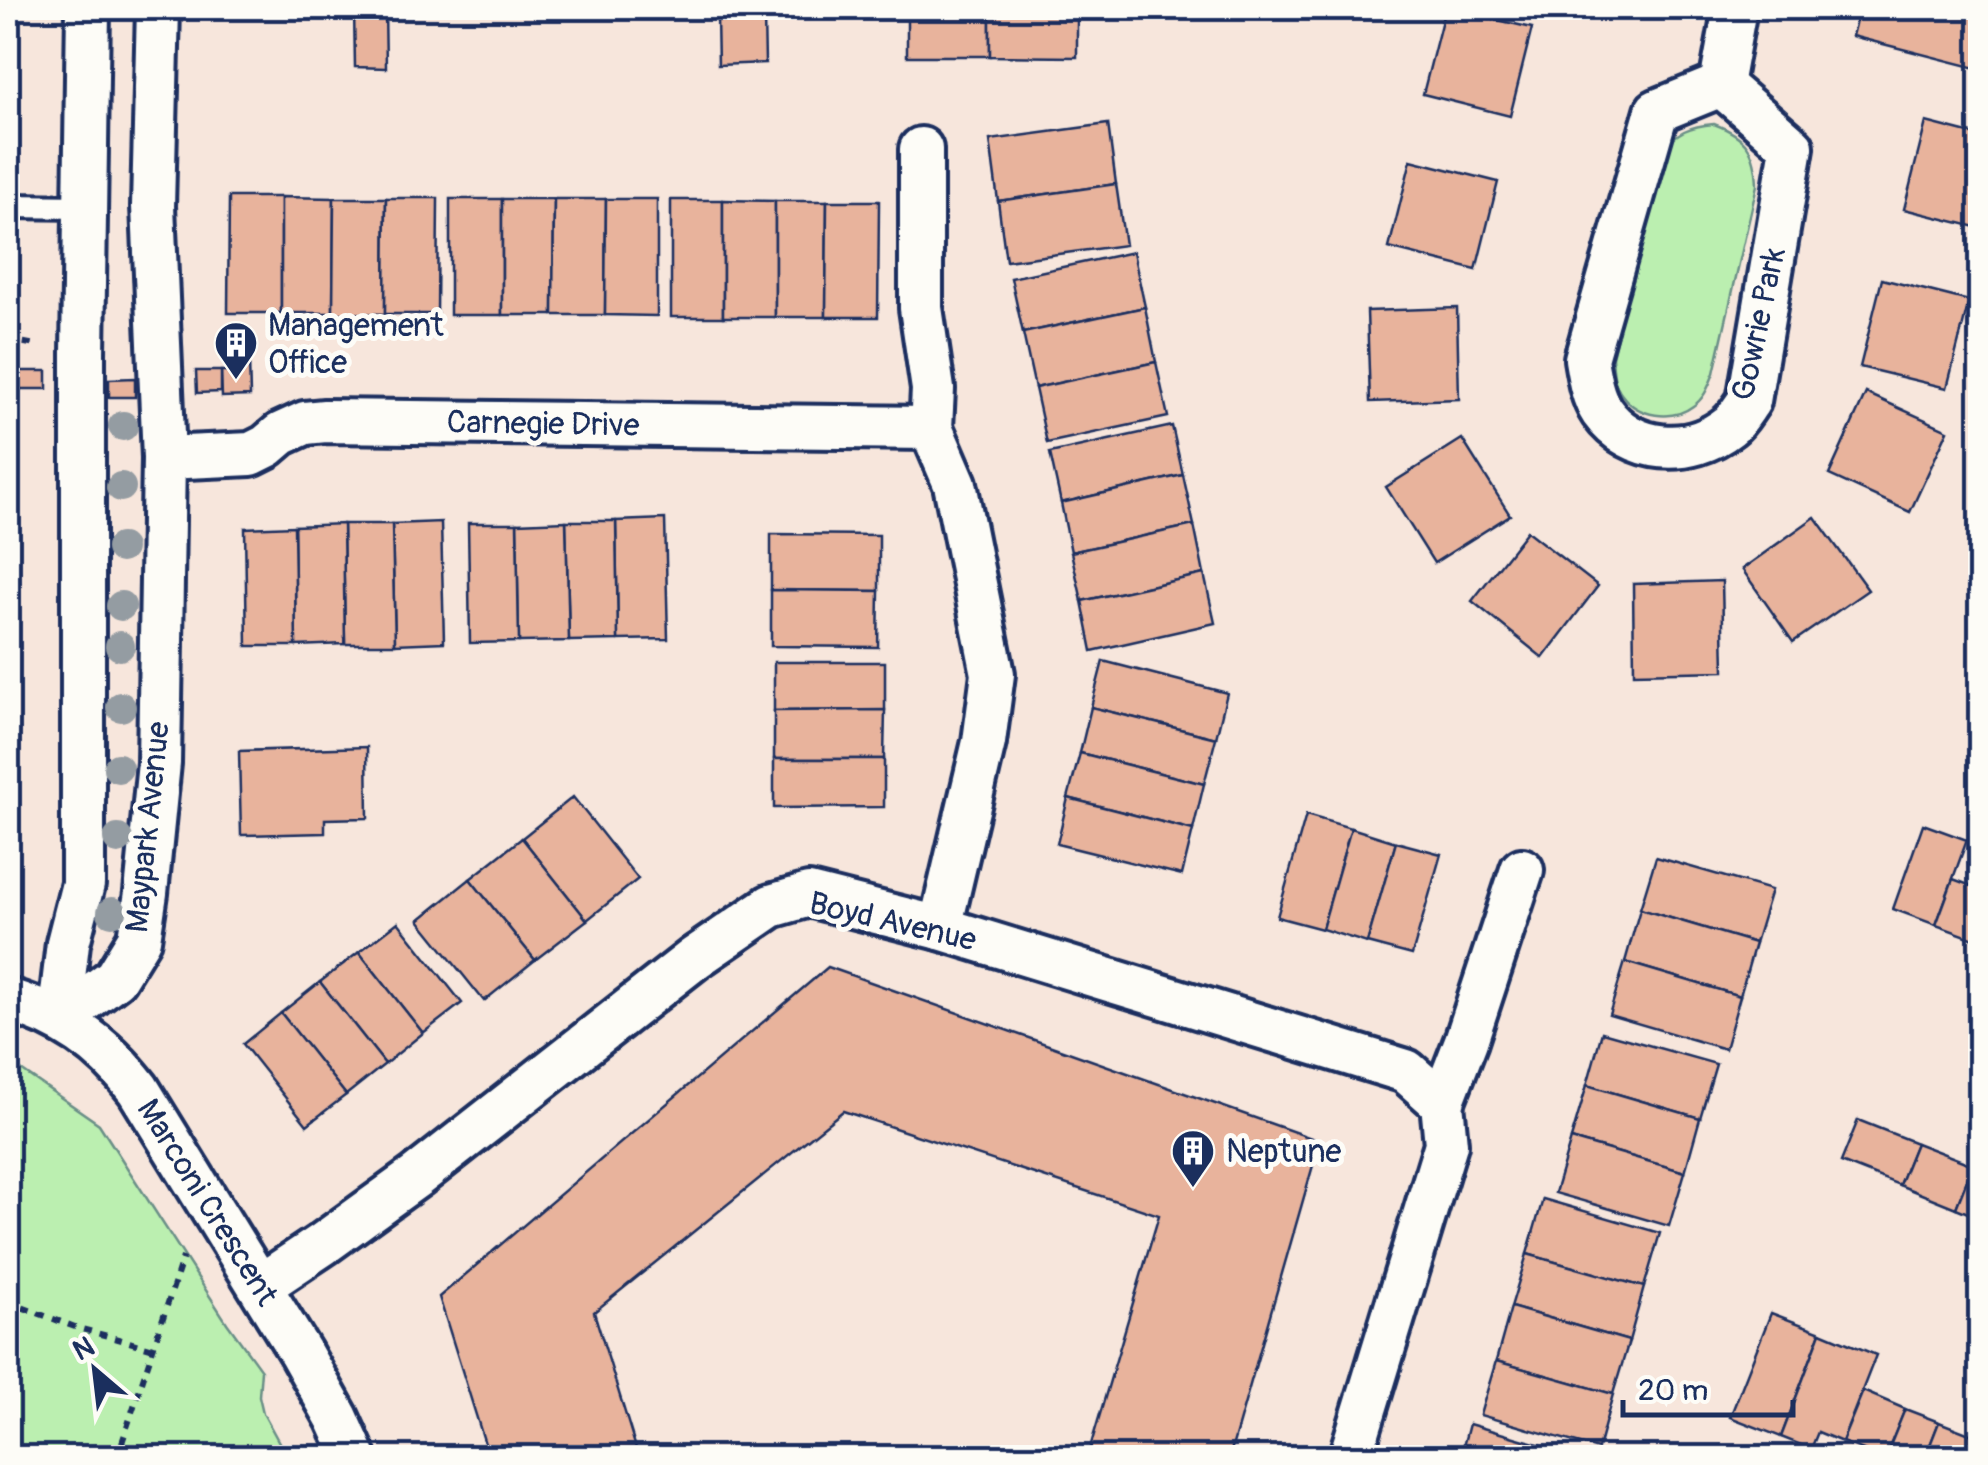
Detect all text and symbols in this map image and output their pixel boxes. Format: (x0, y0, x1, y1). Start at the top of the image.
street label: Gowrie Park (1723, 244, 1795, 404)
place label: Management Office (268, 306, 444, 383)
building icon: Management Office (213, 320, 259, 381)
street label: Carnegie Drive (446, 402, 640, 446)
street label: Maypark Avenue (117, 720, 179, 934)
street label: Boyd Avenue (805, 883, 980, 961)
street label: Marconi Crescent (128, 1092, 287, 1313)
building icon: Neptune (1170, 1128, 1216, 1189)
place label: Neptune (1226, 1132, 1342, 1172)
north arrow (45, 1320, 145, 1420)
text: N (67, 1329, 101, 1369)
scale bar (1623, 1355, 1793, 1417)
text: 20 m (1638, 1372, 1708, 1409)

